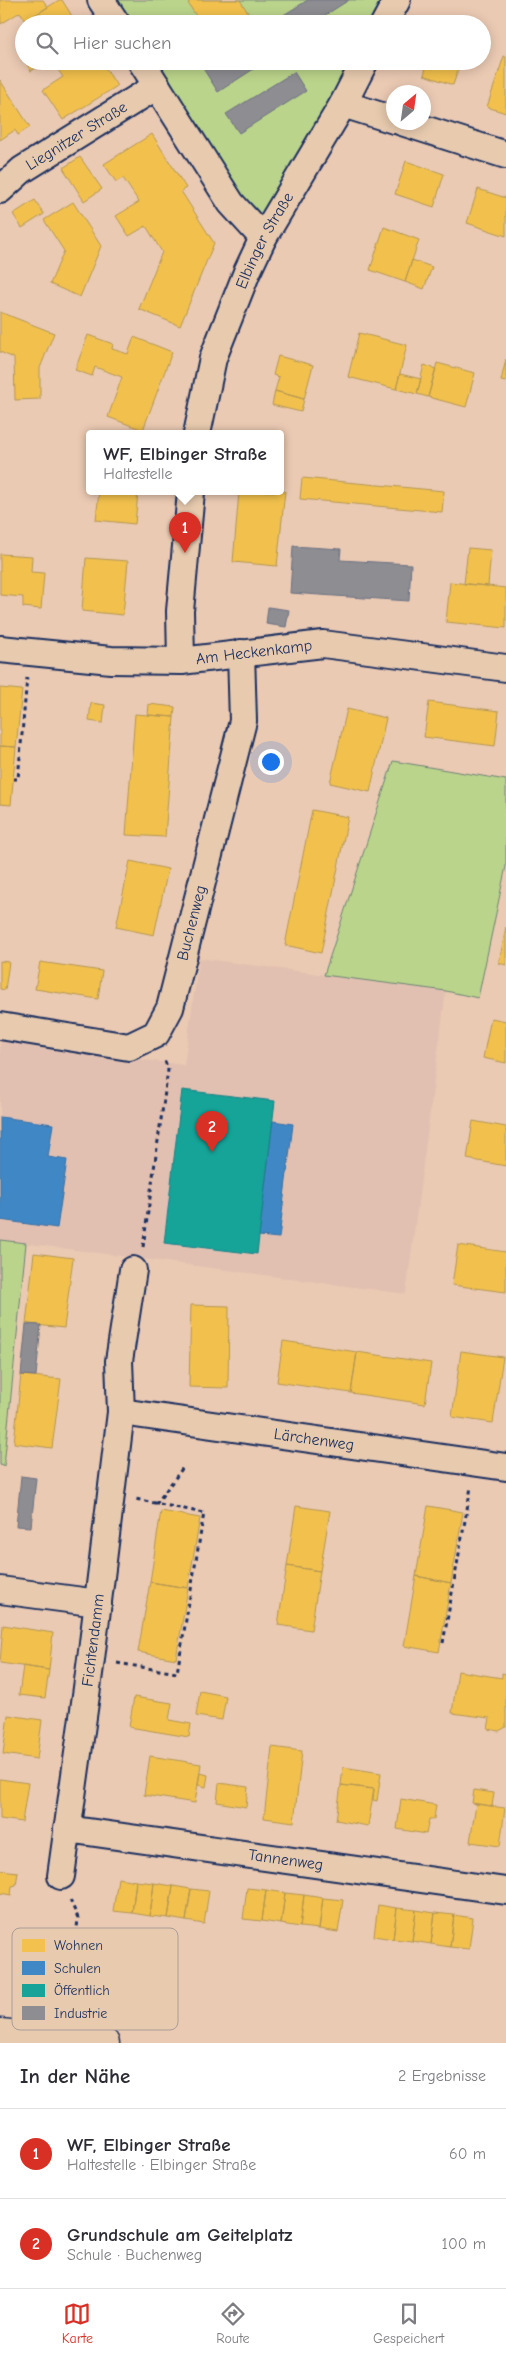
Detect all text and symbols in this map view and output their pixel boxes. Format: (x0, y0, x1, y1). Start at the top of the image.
search box (15, 15, 491, 70)
icon: search (33, 29, 61, 57)
text: Hier suchen (73, 32, 171, 54)
north arrow (386, 85, 431, 130)
street label: Liegnitzer Straße (23, 98, 130, 174)
street label: Elbinger Straße (232, 189, 297, 292)
popup (86, 430, 284, 495)
text: WF, Elbinger Straße (103, 443, 267, 465)
text: Haltestelle (103, 465, 172, 483)
pin: 1 (169, 512, 201, 553)
street label: Am Heckenkamp (195, 636, 313, 668)
your location (258, 749, 284, 775)
street label: Buchenweg (173, 883, 210, 962)
pin: 2 (196, 1111, 228, 1152)
street label: Lärchenweg (273, 1425, 355, 1454)
street label: Fichtendamm (78, 1593, 108, 1688)
street label: Tannenweg (247, 1846, 324, 1874)
legend (12, 1928, 178, 2030)
text: Wohnen (54, 1937, 103, 1954)
text: Schulen (54, 1960, 101, 1977)
text: Öffentlich (54, 1982, 110, 1999)
text: Industrie (54, 2005, 107, 2022)
text: In der Nähe (20, 2064, 130, 2088)
text: 2 Ergebnisse (398, 2067, 486, 2085)
text: WF, Elbinger Straße (67, 2134, 231, 2156)
text: 1 (33, 2145, 39, 2163)
text: 60 m (449, 2145, 486, 2163)
text: Haltestelle · Elbinger Straße (67, 2156, 256, 2174)
text: Grundschule am Geitelplatz (67, 2224, 293, 2246)
text: 2 (32, 2235, 40, 2253)
text: 100 m (442, 2235, 486, 2253)
text: Schule · Buchenweg (67, 2246, 202, 2264)
tab: Karte (62, 2300, 93, 2347)
tab: Route (216, 2300, 250, 2347)
tab: Gespeichert (373, 2300, 444, 2347)

